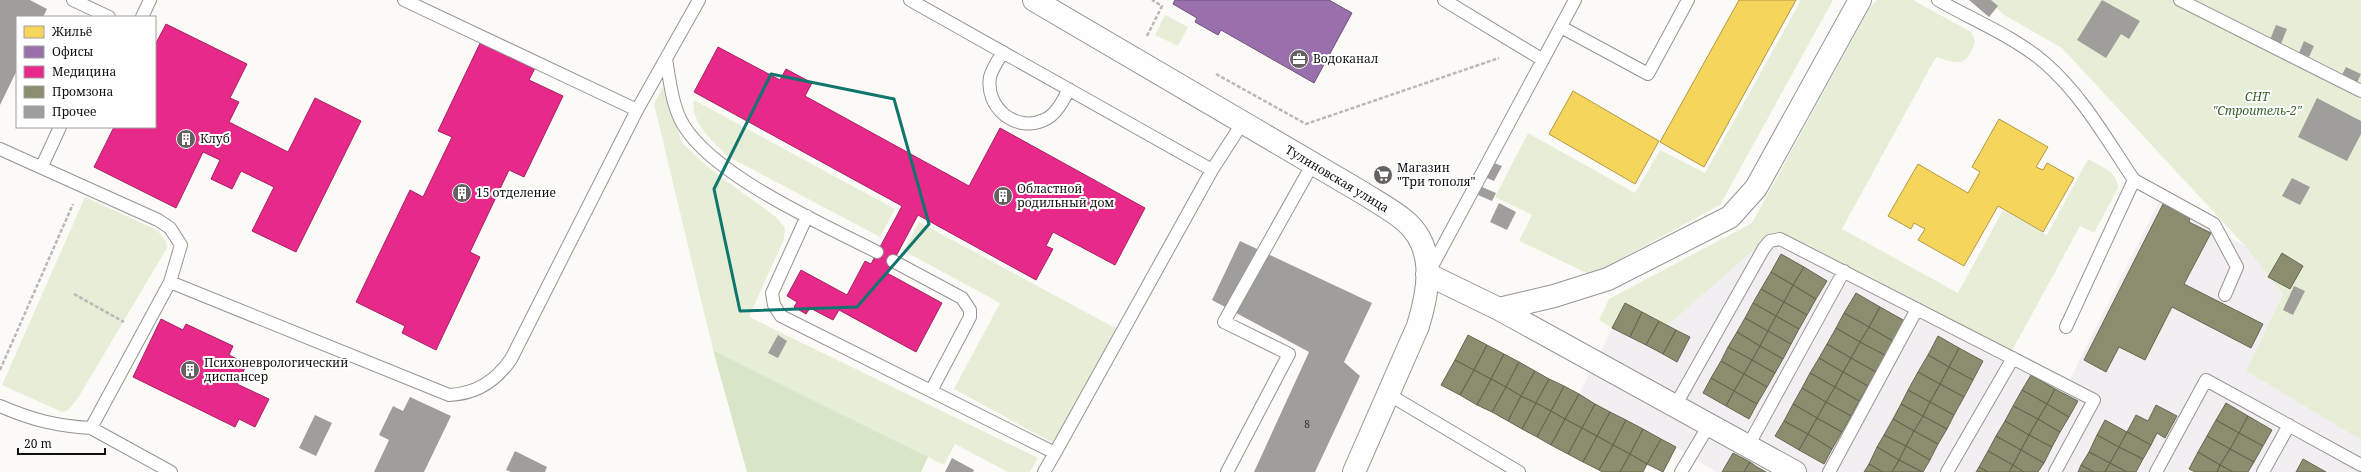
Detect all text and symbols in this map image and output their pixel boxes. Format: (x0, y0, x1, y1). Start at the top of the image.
legend (16, 16, 156, 128)
text: Жильё (51, 23, 92, 40)
text: Офисы (52, 43, 94, 60)
office icon: Водоканал (1288, 48, 1310, 70)
place label: Водоканал (1313, 50, 1378, 67)
text: Медицина (52, 63, 116, 80)
text: Промзона (52, 83, 114, 100)
park label: СНТ "Строитель-2" (2212, 88, 2303, 119)
text: Прочее (52, 103, 96, 120)
building icon: Клуб (175, 128, 197, 150)
place label: Клуб (200, 130, 230, 147)
street label: Тулиновская улица (1282, 141, 1392, 216)
place label: Магазин "Три тополя" (1397, 159, 1476, 190)
supermarket icon: Магазин "Три тополя" (1372, 164, 1394, 186)
place label: Областной родильный дом (1017, 180, 1114, 211)
building icon: 15 отделение (451, 182, 473, 204)
place label: 15 отделение (476, 184, 556, 201)
building icon: Областной родильный дом (992, 185, 1014, 207)
place label: Психоневрологический диспансер (204, 354, 348, 385)
building icon: Психоневрологический диспансер (179, 359, 201, 381)
house number: 8 (1304, 417, 1310, 431)
scale bar (18, 430, 105, 456)
text: 20 m (24, 435, 52, 452)

